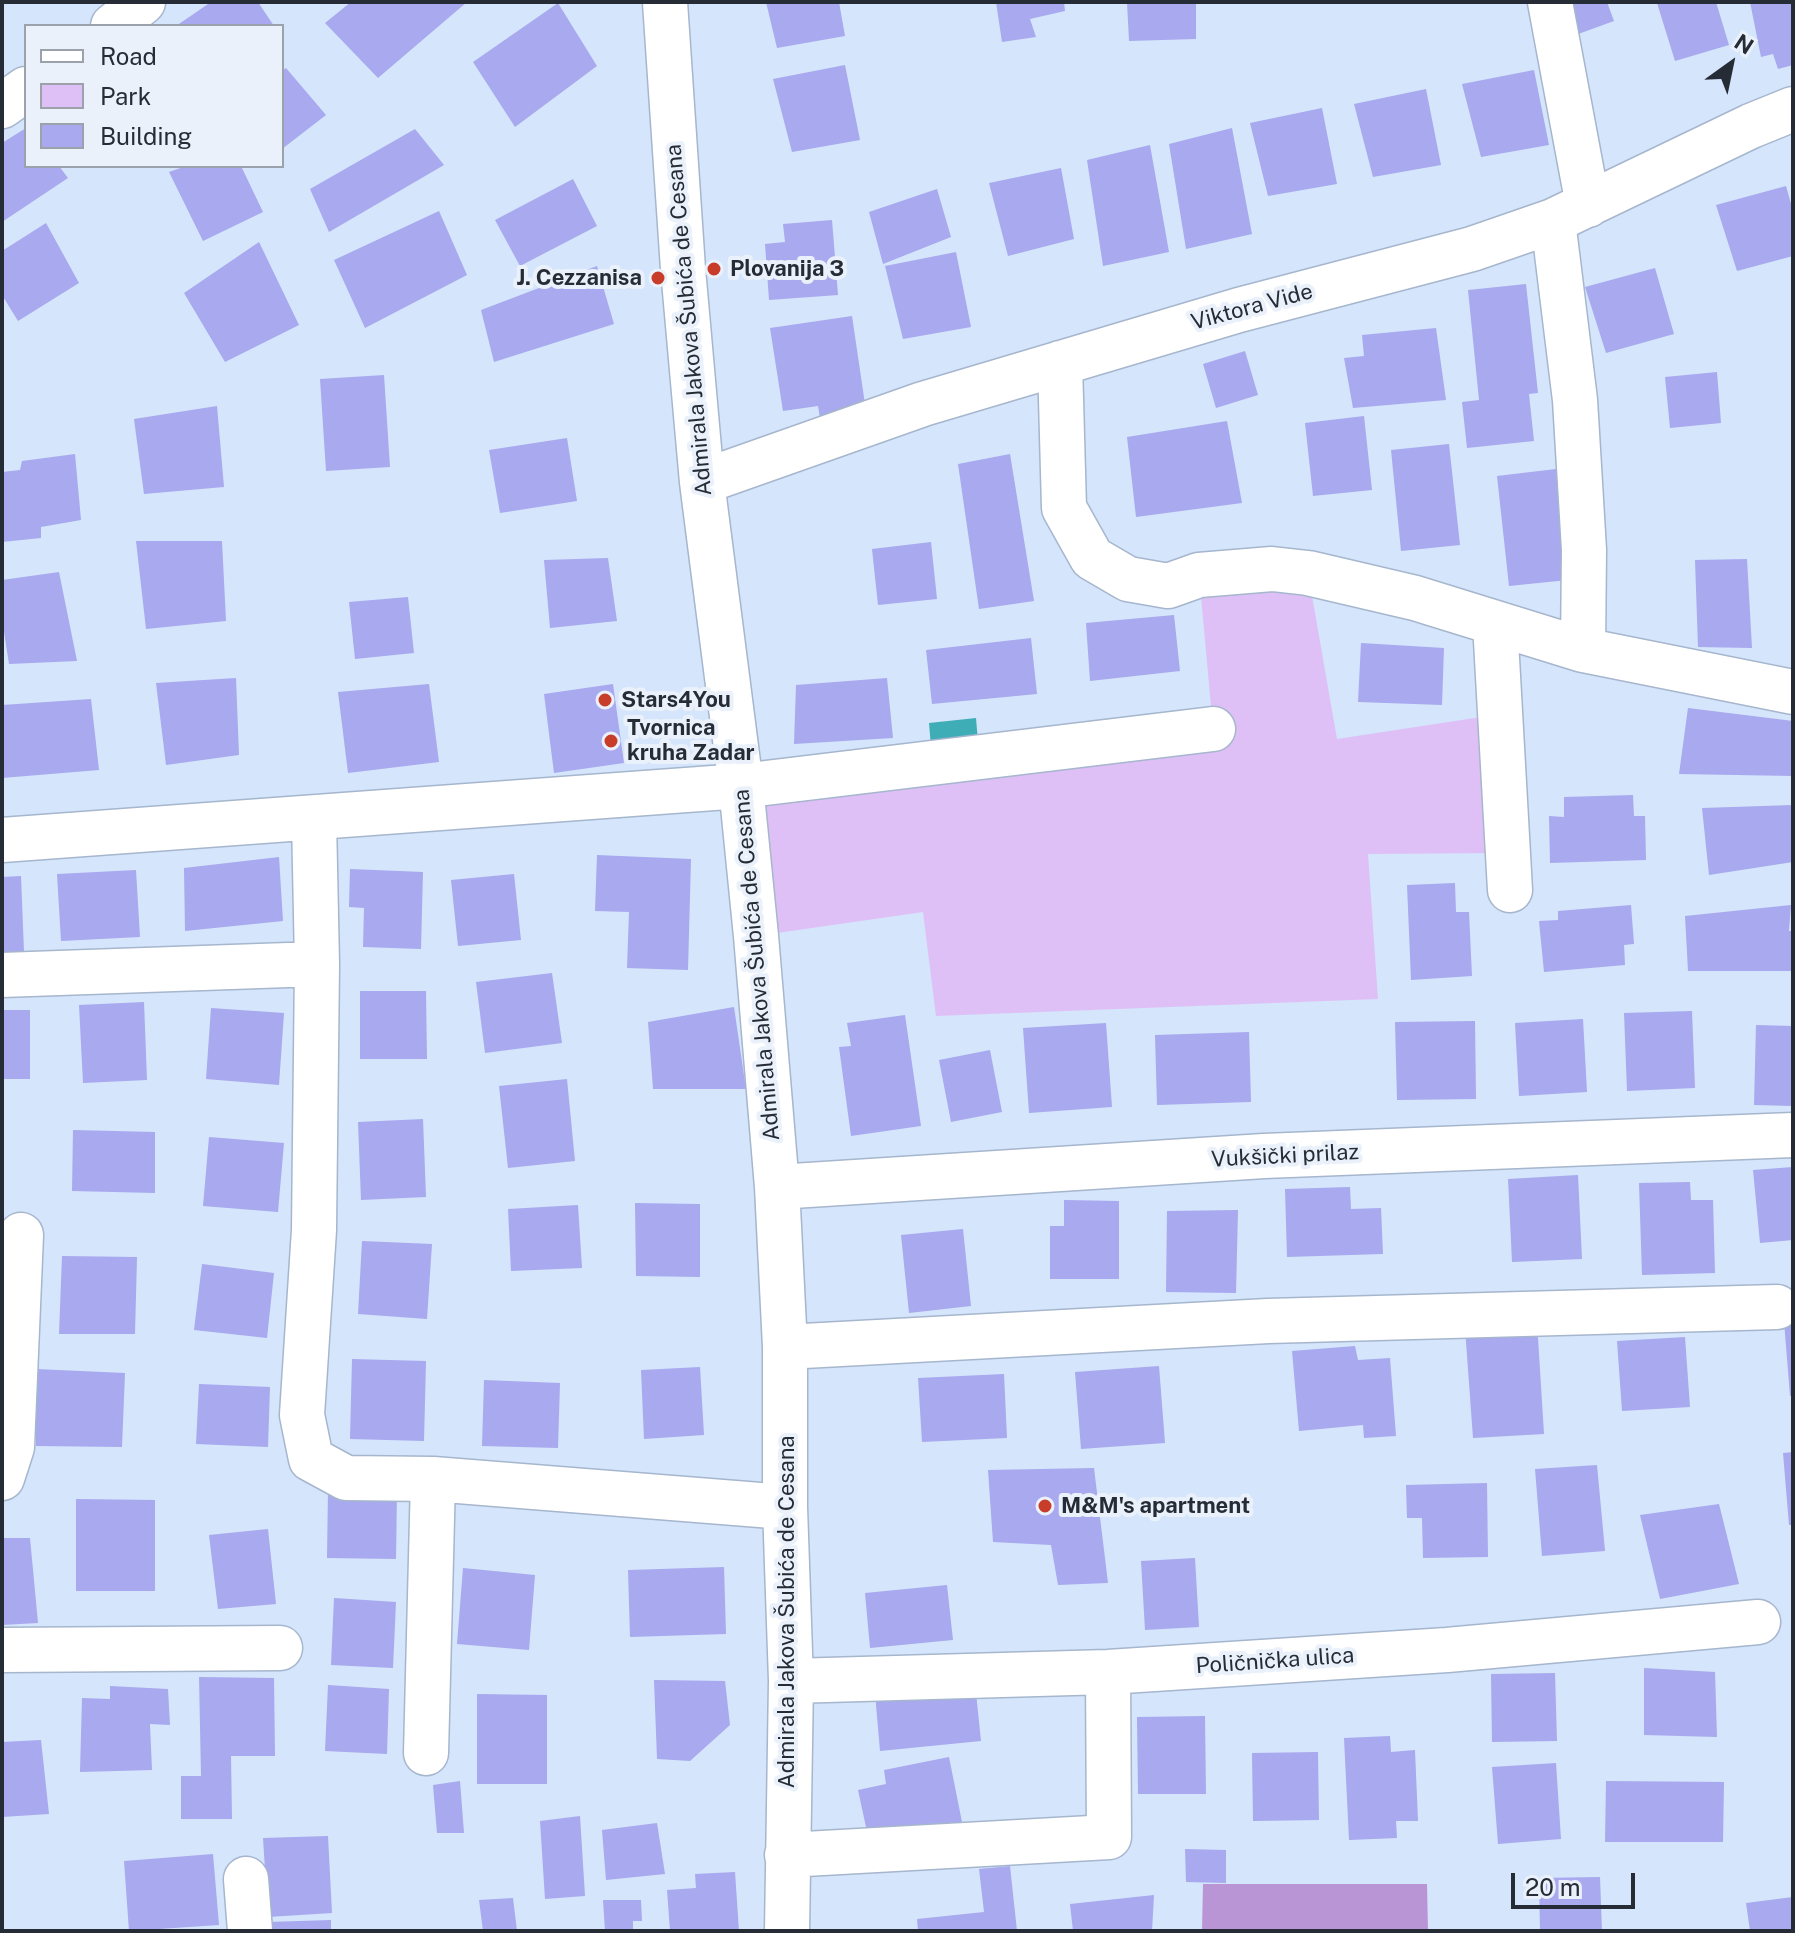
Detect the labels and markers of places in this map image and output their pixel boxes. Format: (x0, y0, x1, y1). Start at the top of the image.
place label: Plovanija 3 (730, 256, 844, 282)
marker: Plovanija 3 (705, 260, 723, 278)
place label: J. Cezzanisa (516, 265, 642, 291)
marker: J. Cezzanisa (649, 269, 667, 287)
place label: Stars4You (621, 687, 731, 713)
marker: Stars4You (596, 691, 614, 709)
place label: Tvornica kruha Zadar (627, 715, 755, 766)
marker: Tvornica kruha Zadar (602, 732, 620, 750)
place label: M&M's apartment (1061, 1493, 1250, 1519)
marker: M&M's apartment (1036, 1497, 1054, 1515)

